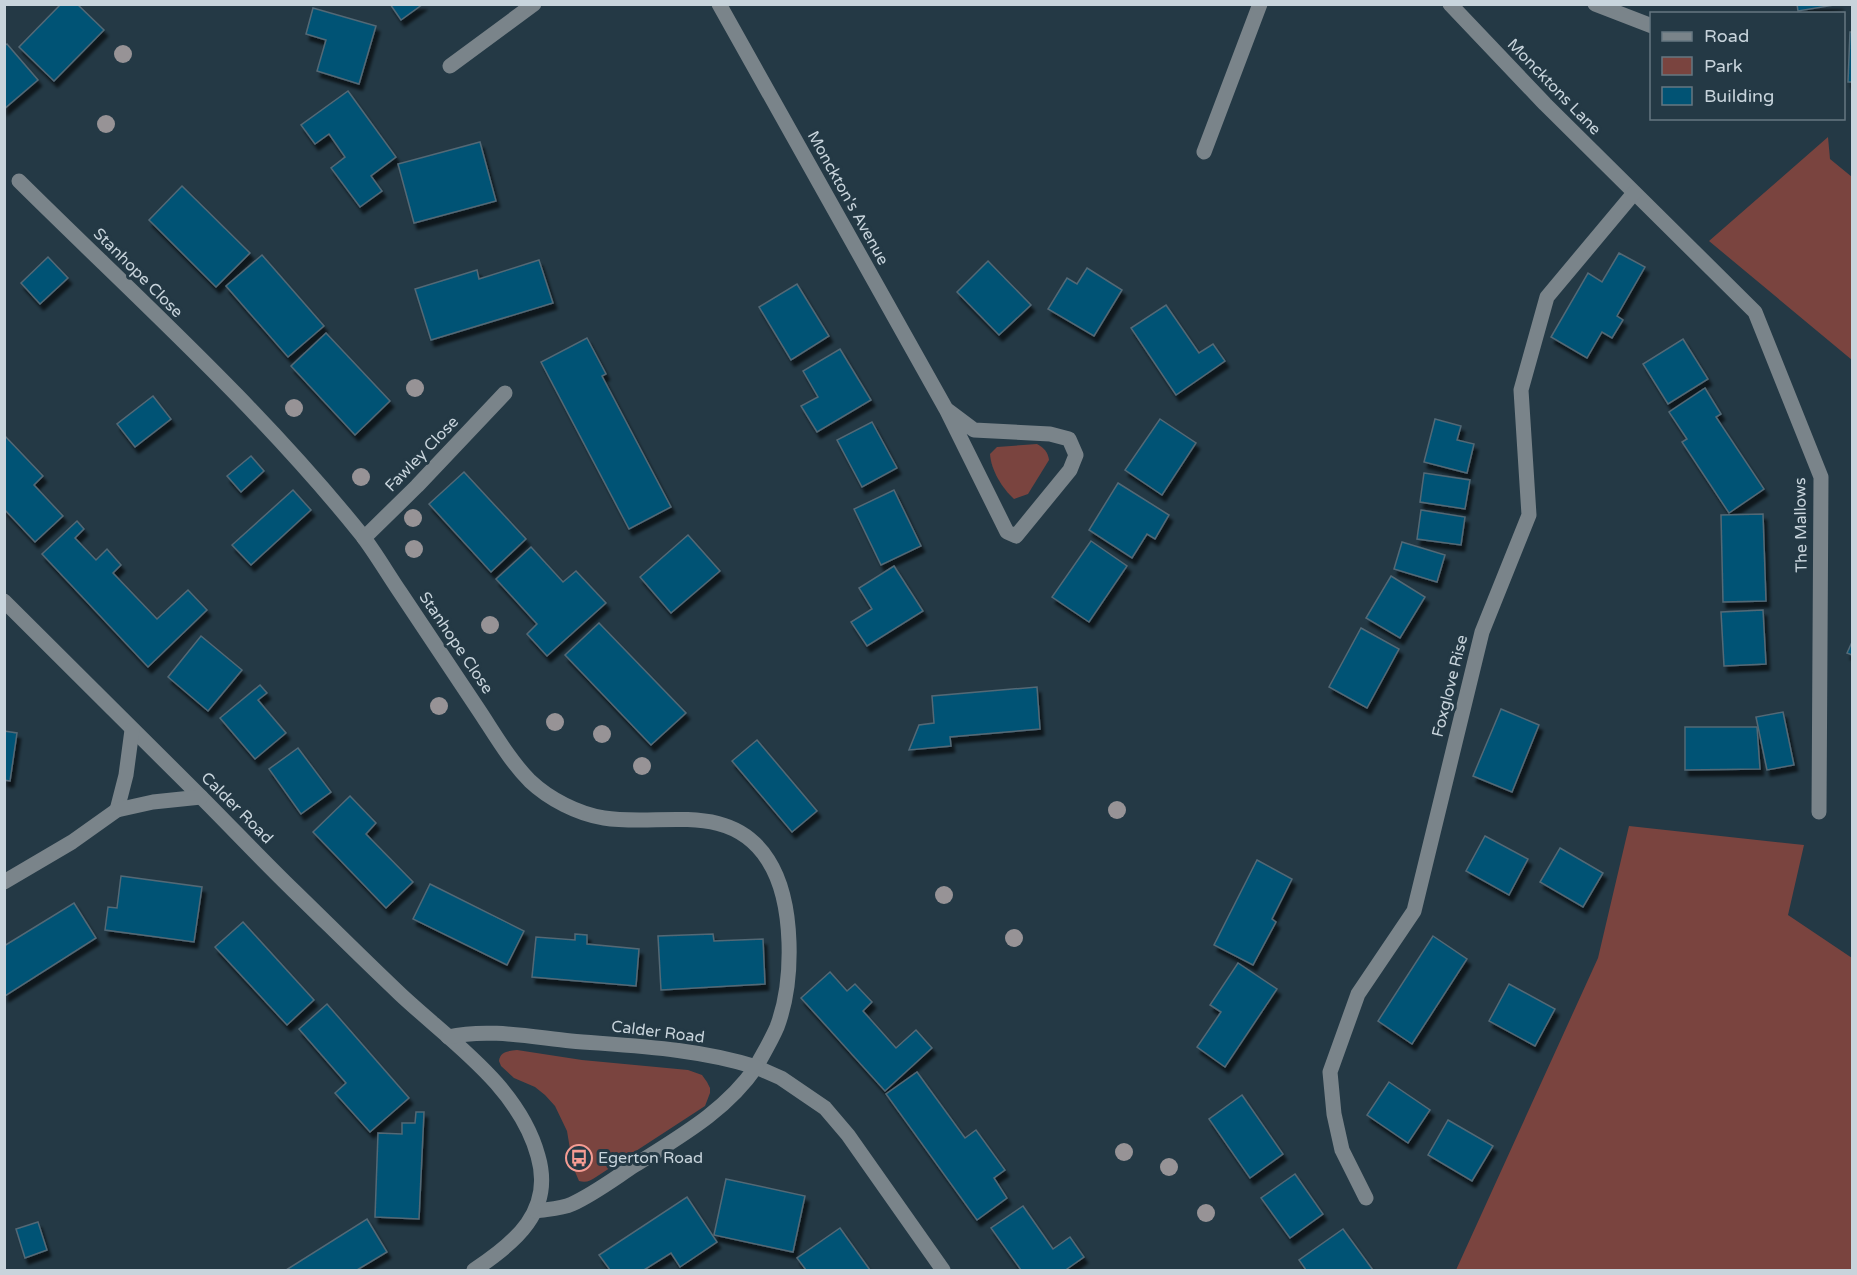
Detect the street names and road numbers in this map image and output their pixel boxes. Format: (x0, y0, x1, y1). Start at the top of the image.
street label: Moncktons Lane (1503, 35, 1605, 139)
street label: Monckton's Avenue (803, 128, 893, 268)
street label: Stanhope Close (89, 224, 187, 322)
street label: Fawley Close (381, 412, 463, 496)
street label: The Mallows (1790, 477, 1812, 573)
street label: Stanhope Close (415, 588, 497, 698)
street label: Foxglove Rise (1428, 633, 1472, 739)
street label: Calder Road (197, 768, 277, 848)
street label: Calder Road (610, 1016, 706, 1048)

